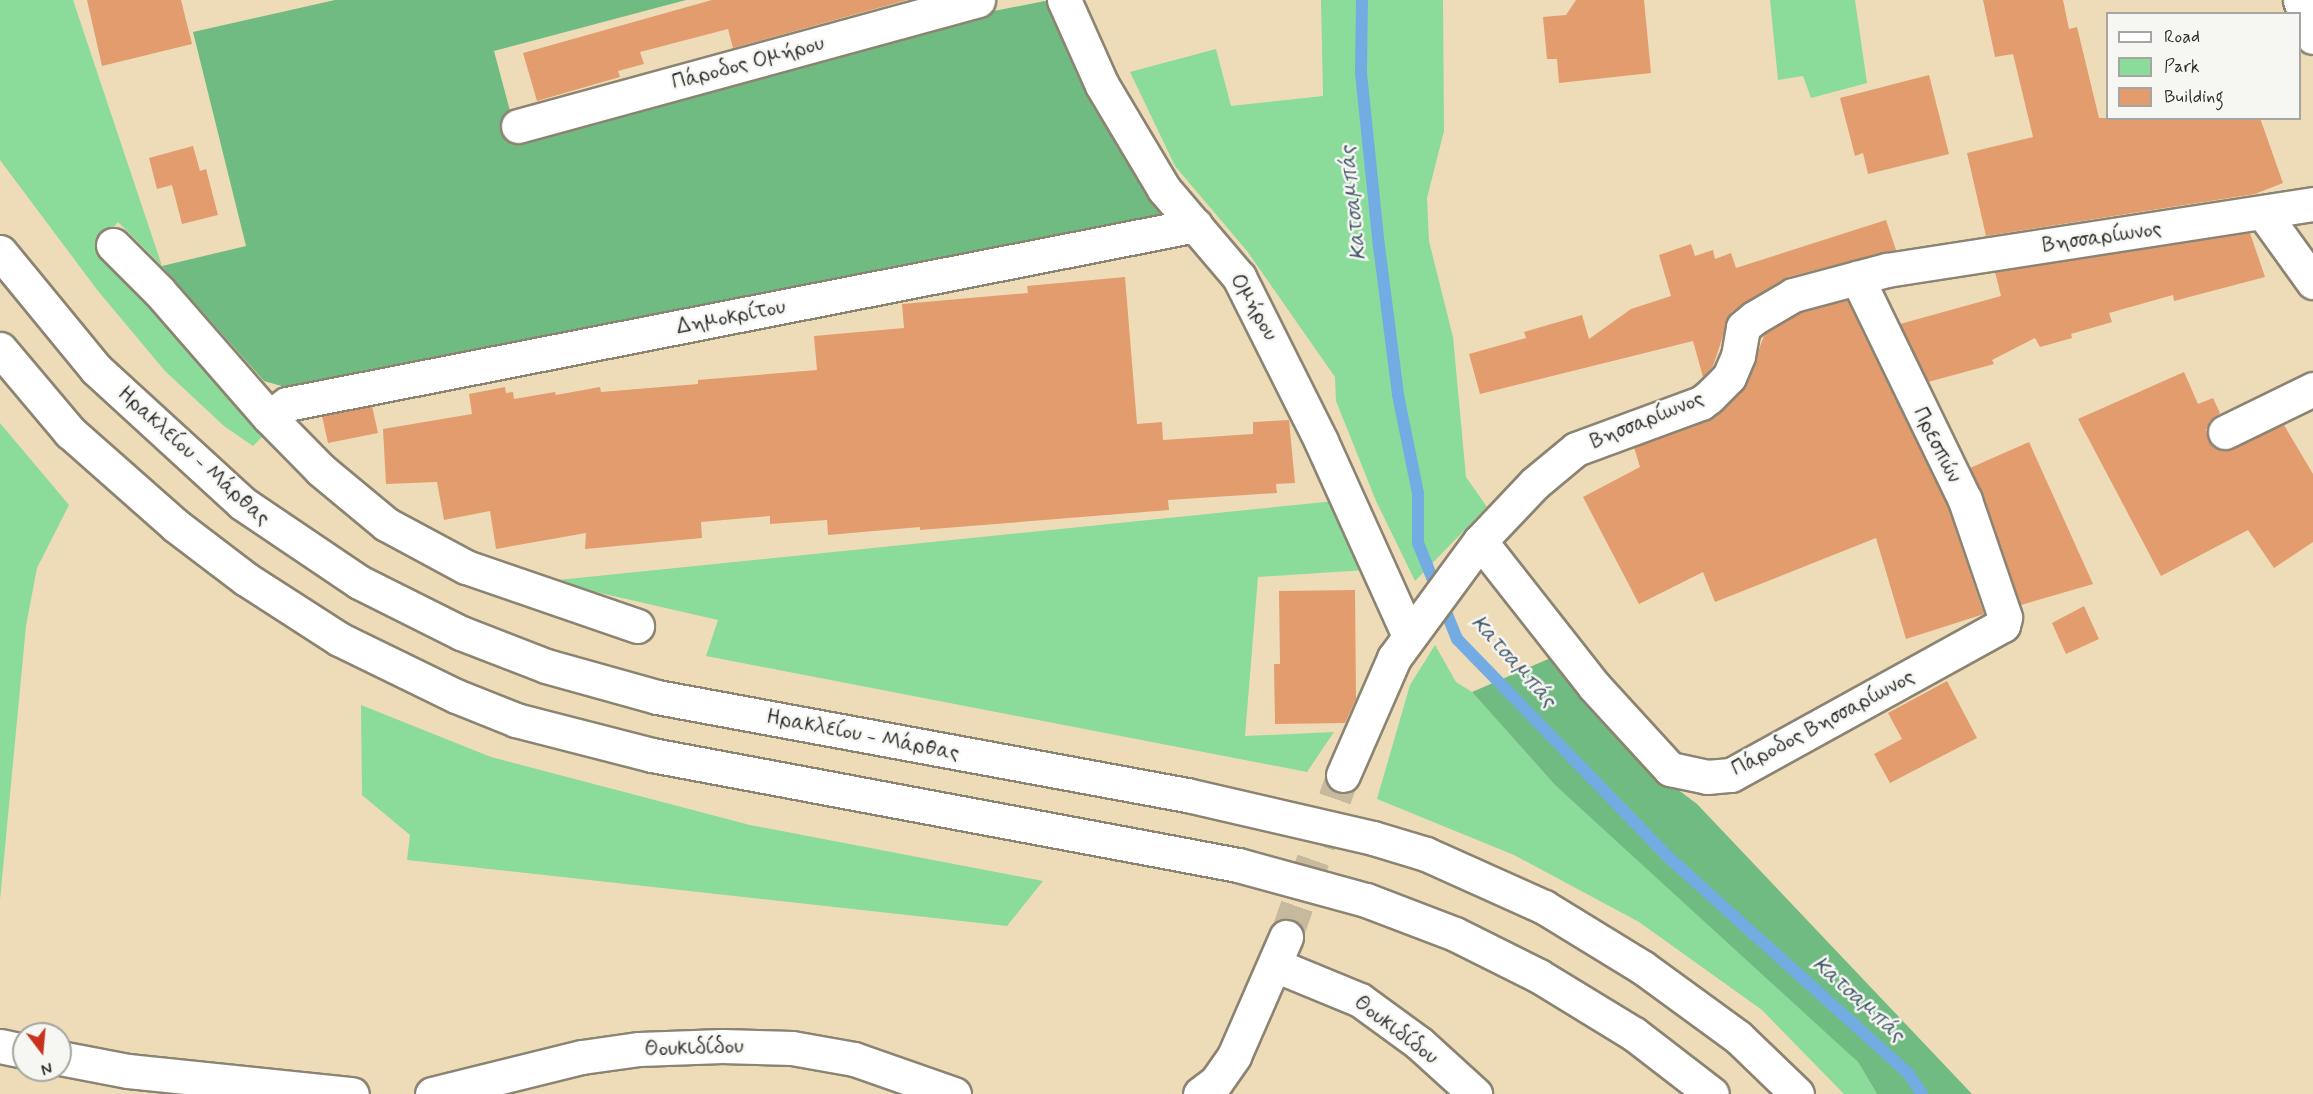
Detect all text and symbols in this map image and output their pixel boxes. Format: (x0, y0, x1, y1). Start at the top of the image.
legend (2106, 12, 2301, 120)
text: Road (2164, 25, 2200, 49)
street label: Πάροδος Ομήρου (669, 31, 827, 95)
text: Park (2164, 55, 2200, 79)
text: Building (2164, 85, 2224, 109)
water label: Κατσαμπάς (1335, 145, 1373, 261)
street label: Βησσαρίωνος (2041, 216, 2163, 258)
street label: Ομήρου (1225, 269, 1283, 345)
street label: Δημοκρίτου (674, 294, 788, 340)
street label: Ηρακλείου - Μάρθας (113, 381, 275, 531)
street label: Βησσαρίωνος (1587, 386, 1707, 454)
street label: Πρεσπών (1907, 403, 1967, 487)
water label: Κατσαμπάς (1465, 611, 1561, 713)
street label: Πάροδος Βησσαρίωνος (1727, 664, 1919, 782)
street label: Ηρακλείου - Μάρθας (765, 704, 961, 766)
water label: Κατσαμπάς (1807, 952, 1909, 1048)
street label: Θουκιδίδου (1349, 990, 1443, 1070)
north arrow (12, 1022, 72, 1082)
street label: Θουκιδίδου (644, 1034, 744, 1062)
text: N (39, 1056, 55, 1079)

